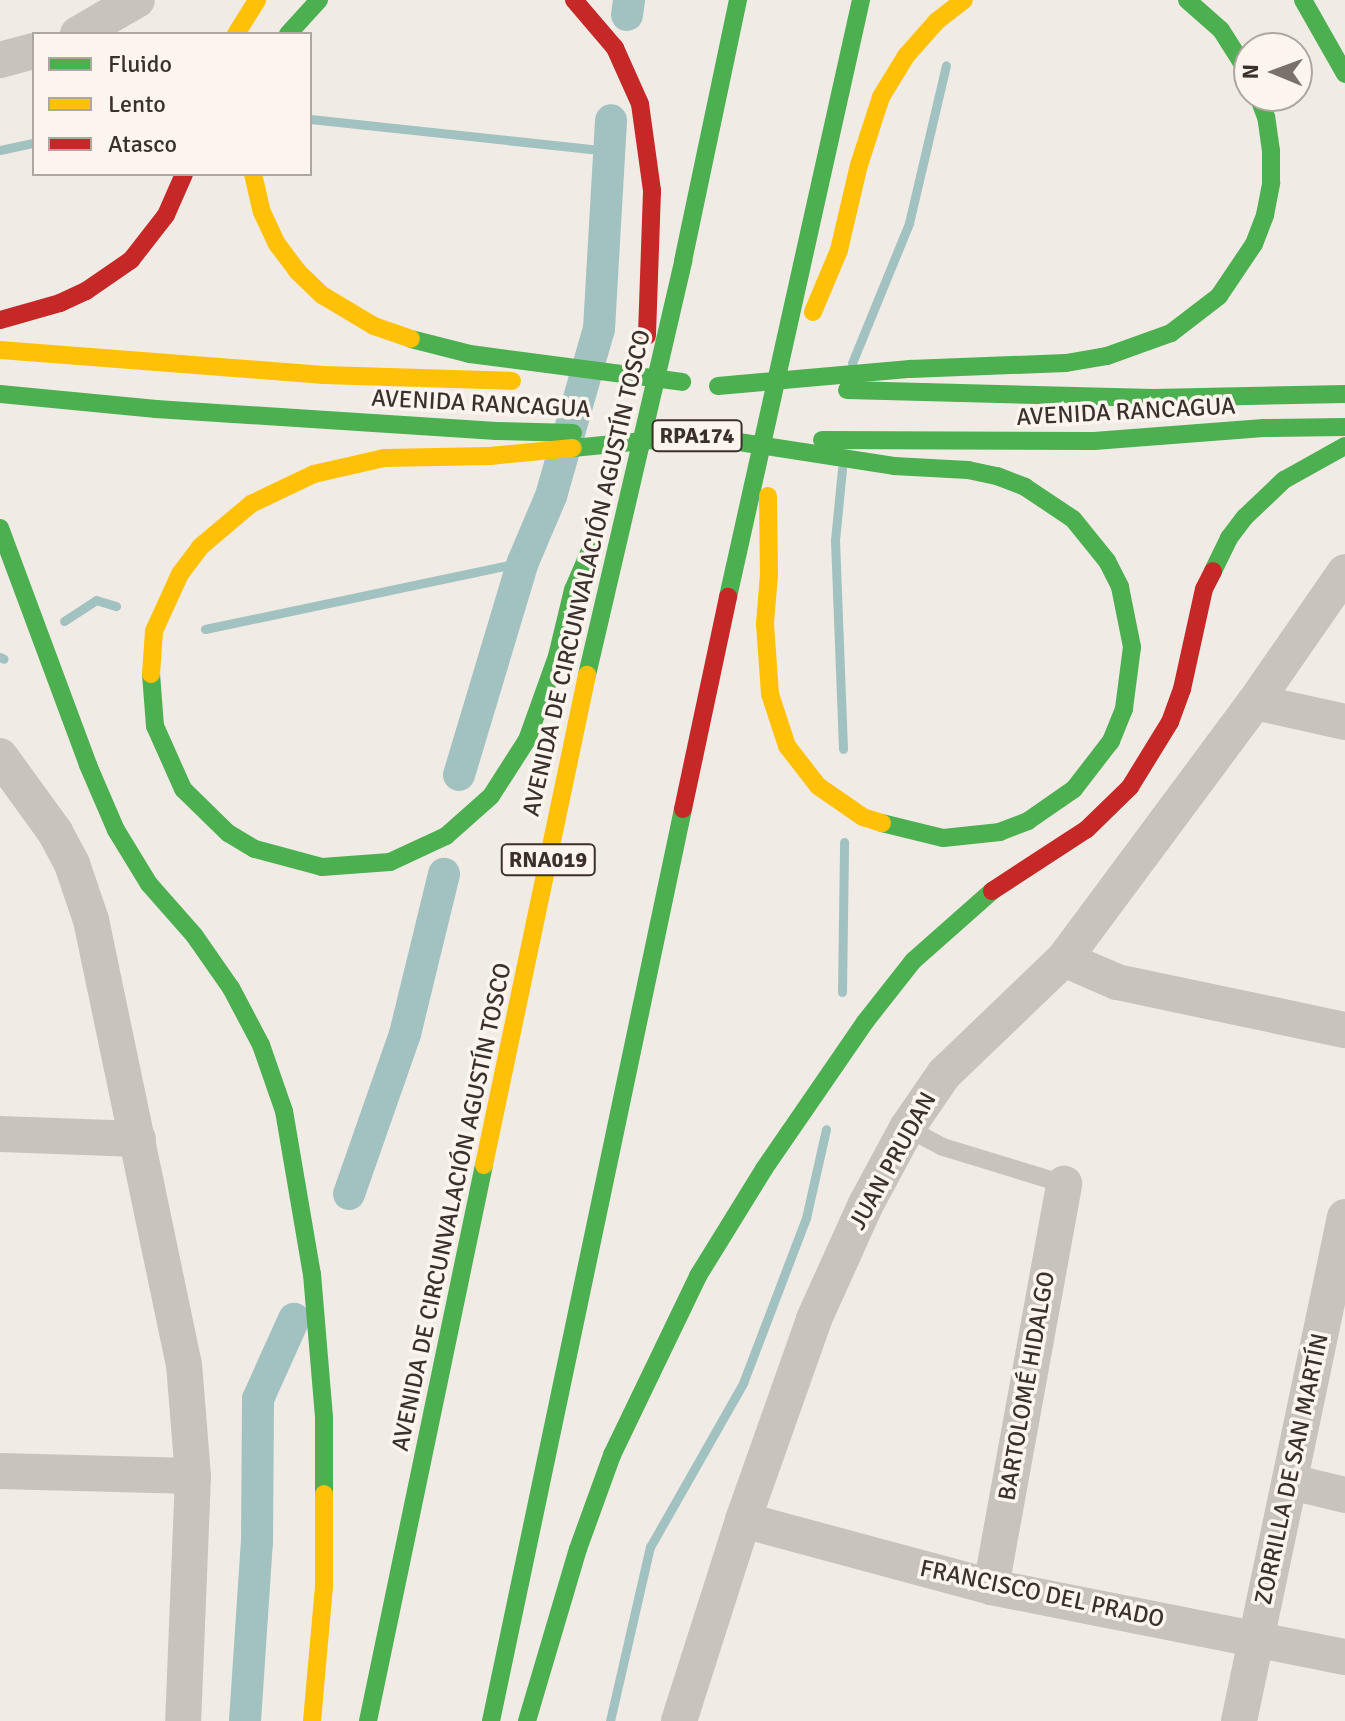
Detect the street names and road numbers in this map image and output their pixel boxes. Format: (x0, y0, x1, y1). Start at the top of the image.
street label: AVENIDA DE CIRCUNVALACIÓN AGUSTÍN TOSCO (517, 327, 657, 819)
street label: AVENIDA RANCAGUA (371, 384, 591, 424)
street label: AVENIDA RANCAGUA (1016, 392, 1236, 432)
road number: RPA174 (651, 418, 743, 454)
road number: RNA019 (500, 842, 596, 878)
street label: AVENIDA DE CIRCUNVALACIÓN AGUSTÍN TOSCO (386, 960, 518, 1454)
street label: JUAN PRUDAN (843, 1087, 943, 1235)
street label: BARTOLOMÉ HIDALGO (993, 1269, 1061, 1503)
street label: ZORRILLA DE SAN MARTÍN (1249, 1331, 1335, 1607)
street label: FRANCISCO DEL PRADO (917, 1554, 1167, 1634)

